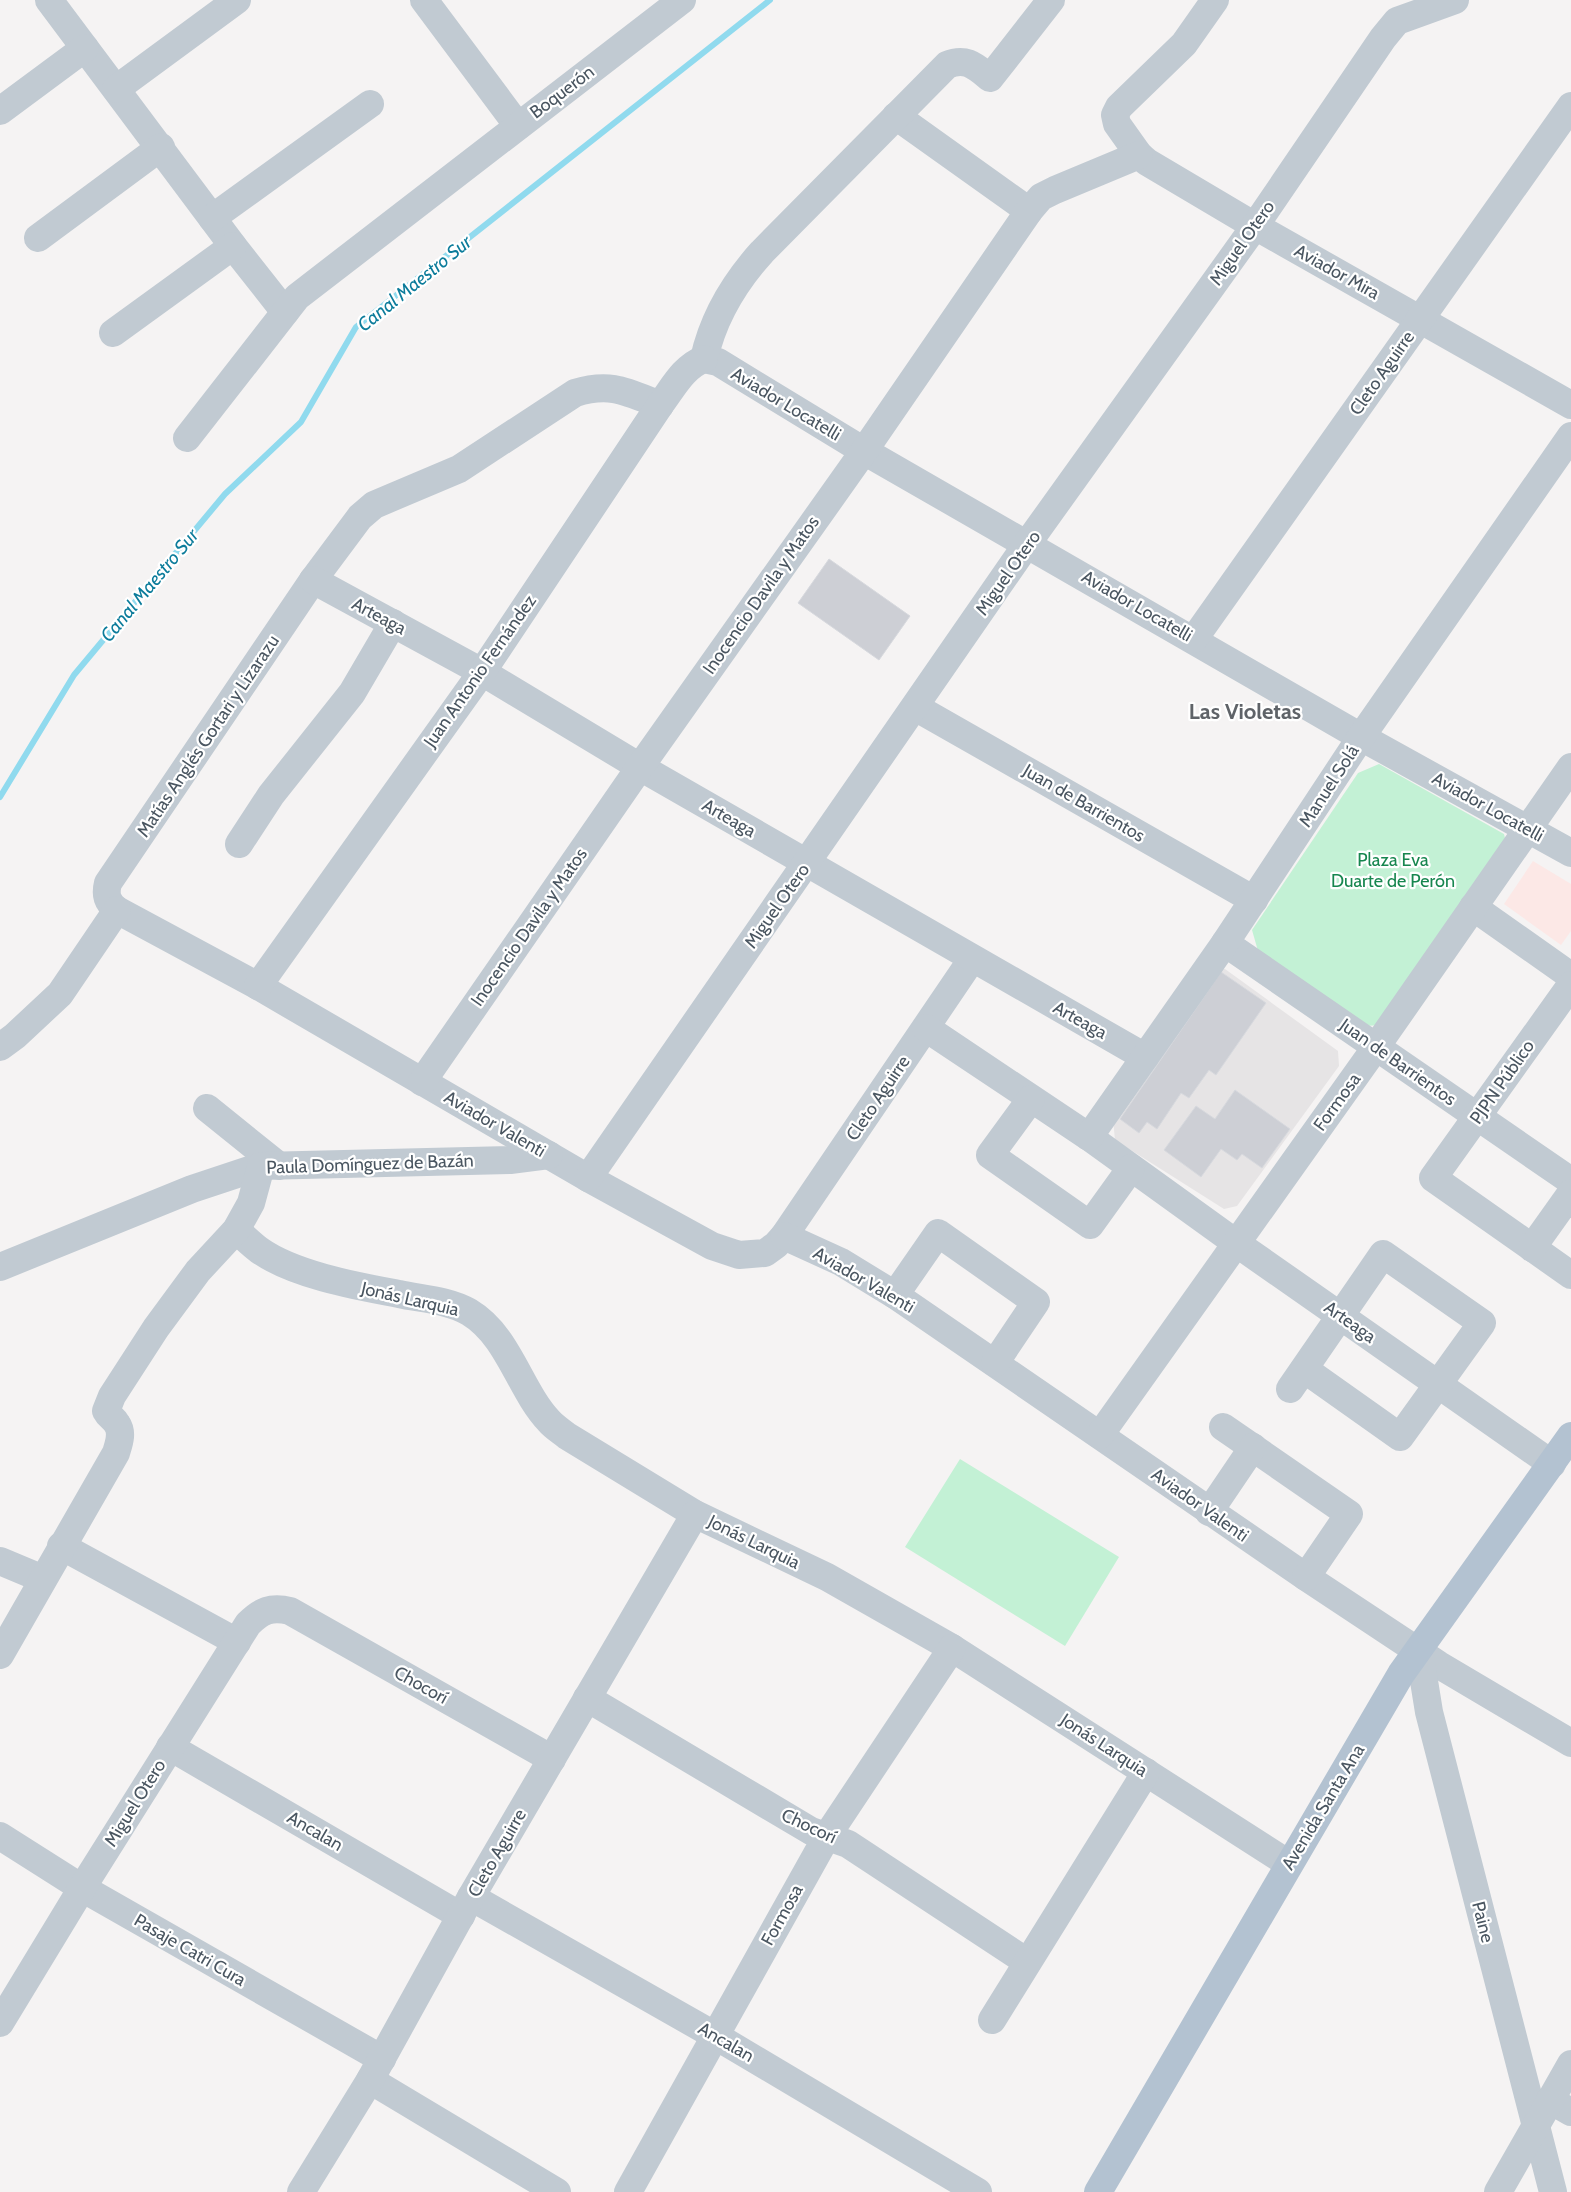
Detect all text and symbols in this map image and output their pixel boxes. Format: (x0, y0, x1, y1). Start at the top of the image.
street label: Boquerón (526, 61, 598, 123)
street label: Miguel Otero (1205, 196, 1279, 290)
water label: Canal Maestro Sur (353, 230, 477, 336)
street label: Aviador Mira (1291, 240, 1384, 305)
street label: Cleto Aguirre (1345, 327, 1419, 419)
street label: Aviador Locatelli (727, 363, 845, 445)
street label: Inocencio Davila y Matos (698, 512, 824, 678)
water label: Canal Maestro Sur (96, 523, 204, 646)
street label: Miguel Otero (971, 526, 1045, 620)
street label: Aviador Locatelli (1078, 565, 1196, 647)
street label: Juan Antonio Fernández (418, 590, 541, 752)
street label: Arteaga (348, 593, 410, 640)
street label: Matías Anglés Gortari y Lizarazu (132, 631, 284, 841)
district label: Las Violetas (1189, 698, 1301, 725)
street label: Manuel Solá (1294, 741, 1364, 831)
street label: Juan de Barrientos (1018, 759, 1149, 847)
street label: Aviador Locatelli (1428, 767, 1548, 847)
street label: Arteaga (698, 794, 760, 842)
street label: Inocencio Davila y Matos (466, 844, 592, 1010)
park label: Plaza Eva Duarte de Perón (1331, 849, 1455, 892)
street label: Miguel Otero (740, 859, 814, 953)
street label: Arteaga (1049, 996, 1111, 1044)
street label: Juan de Barrientos (1335, 1013, 1460, 1110)
street label: PJPN Público (1465, 1036, 1539, 1128)
street label: Cleto Aguirre (842, 1051, 914, 1145)
street label: Formosa (1309, 1069, 1366, 1135)
street label: Aviador Valenti (440, 1086, 550, 1162)
street label: Paula Domínguez de Bazán (266, 1149, 474, 1179)
street label: Aviador Valenti (809, 1242, 919, 1318)
street label: Jonás Larquia (358, 1277, 461, 1321)
street label: Arteaga (1320, 1296, 1380, 1348)
street label: Aviador Valenti (1147, 1463, 1253, 1547)
street label: Jonás Larquia (704, 1510, 804, 1574)
street label: Chocorí (390, 1661, 452, 1709)
street label: Jonás Larquia (1055, 1708, 1152, 1782)
street label: Avenida Santa Ana (1277, 1740, 1369, 1874)
street label: Miguel Otero (100, 1755, 171, 1851)
street label: Chocorí (778, 1804, 840, 1848)
street label: Cleto Aguirre (463, 1805, 531, 1901)
street label: Ancalan (283, 1806, 347, 1856)
street label: Formosa (756, 1880, 808, 1949)
street label: Paine (1467, 1899, 1499, 1945)
street label: Pasaje Catri Cura (130, 1909, 250, 1991)
street label: Ancalan (694, 2017, 758, 2067)

